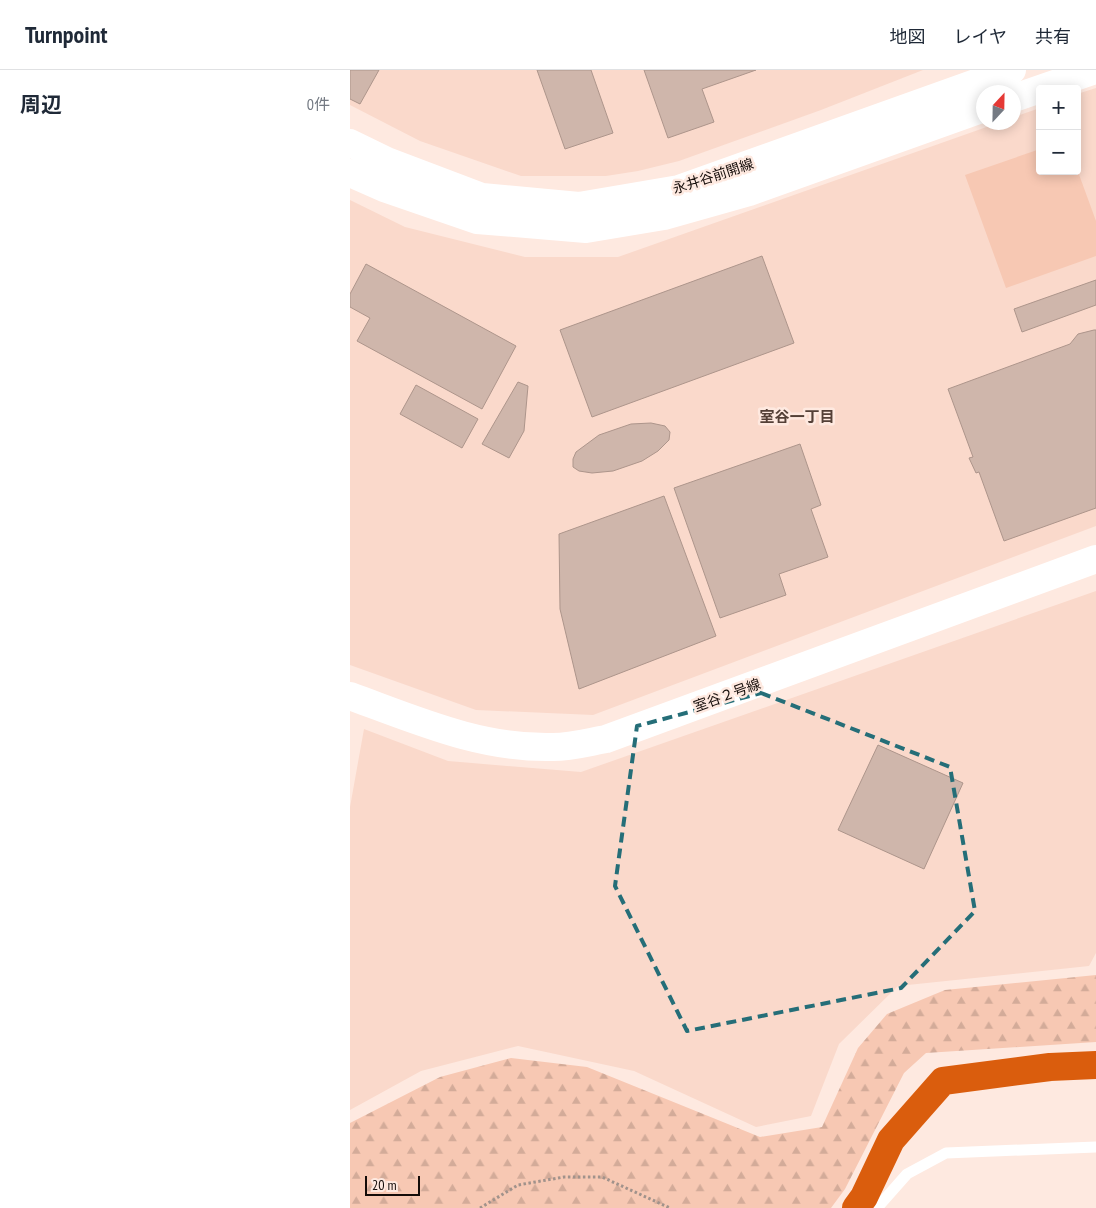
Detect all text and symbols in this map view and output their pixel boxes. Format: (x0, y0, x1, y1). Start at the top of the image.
text: Turnpoint (25, 19, 107, 50)
text: 地図 (890, 25, 926, 48)
text: レイヤ (954, 25, 1007, 48)
text: 共有 (1035, 25, 1071, 48)
north arrow (976, 85, 1021, 130)
map controls (1036, 85, 1081, 175)
button: + (1036, 85, 1081, 130)
text: 周辺 (20, 91, 62, 118)
text: 0件 (307, 94, 330, 114)
button: − (1036, 130, 1081, 175)
street label: 永井谷前開線 (670, 154, 756, 198)
district label: 室谷一丁目 (759, 407, 835, 426)
street label: 室谷２号線 (691, 675, 763, 715)
scale bar (365, 1173, 420, 1196)
text: 20 m (372, 1176, 397, 1194)

